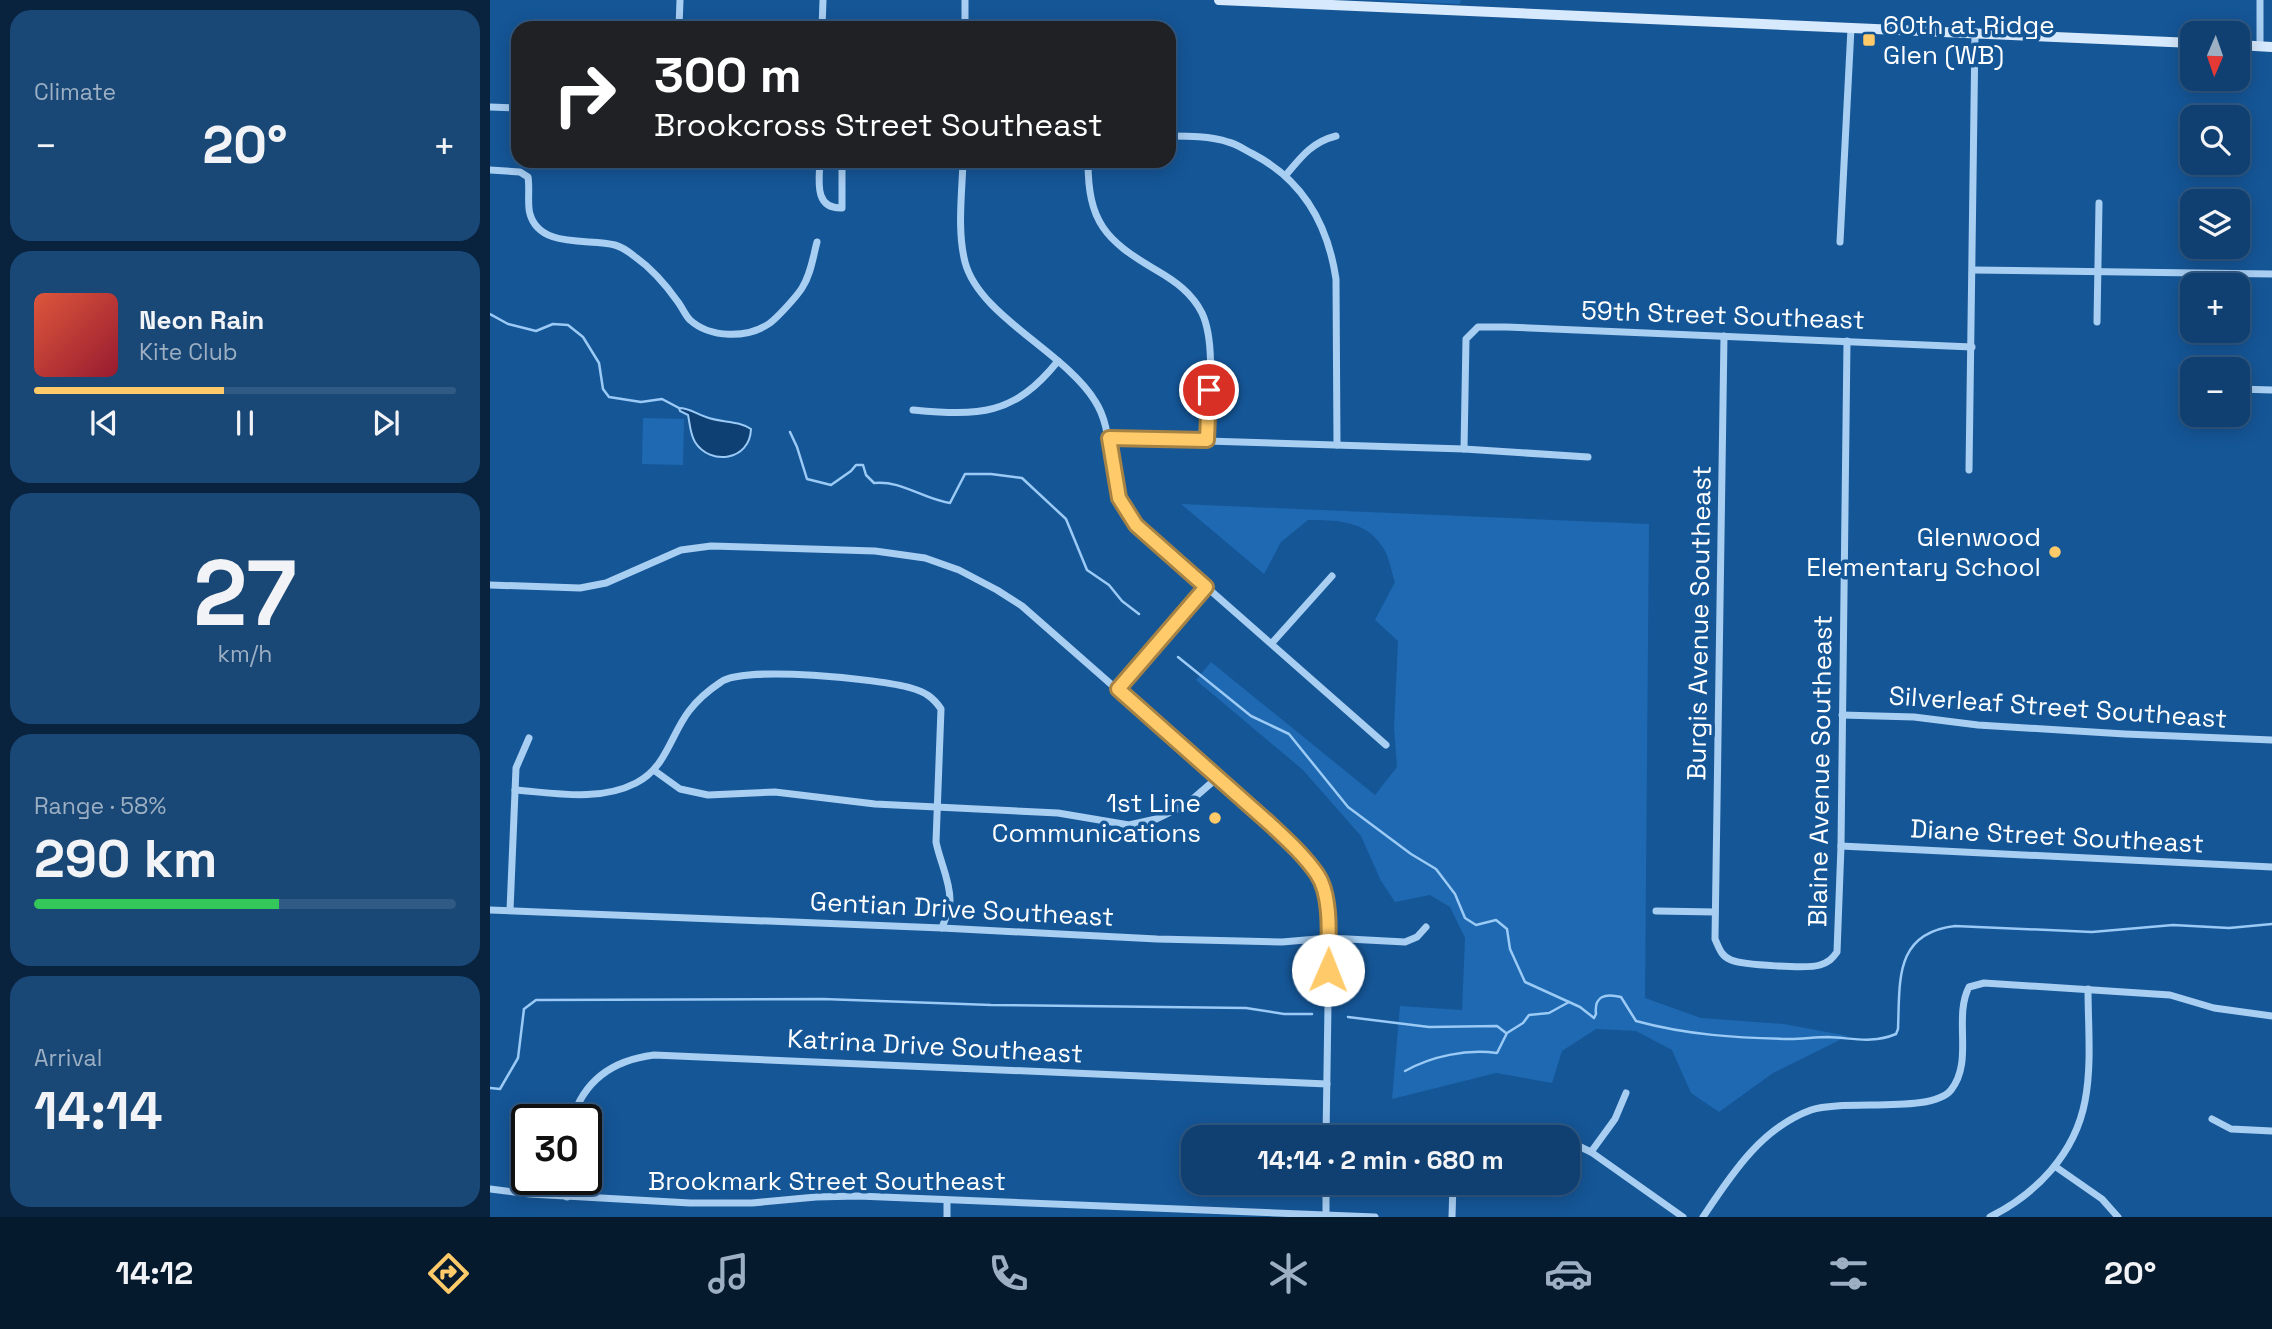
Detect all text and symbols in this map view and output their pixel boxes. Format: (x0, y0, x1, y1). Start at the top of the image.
place label: 60th at Ridge Glen (WB) (1883, 8, 2055, 72)
north arrow (2180, 21, 2250, 91)
map controls (2180, 21, 2250, 427)
marker: 60th at Ridge Glen (WB) (1861, 32, 1877, 48)
text: 300 m (654, 44, 802, 106)
icon: right (539, 49, 630, 140)
text: Climate (34, 77, 116, 107)
text: Brookcross Street Southeast (654, 105, 1103, 145)
button: search (2180, 105, 2250, 175)
text: 20° (202, 112, 288, 178)
text: − (34, 122, 58, 170)
text: + (432, 122, 456, 170)
button: layers (2180, 189, 2250, 259)
button: + (2180, 273, 2250, 343)
street label: 59th Street Southeast (1581, 293, 1865, 337)
text: Neon Rain (139, 303, 264, 337)
text: Kite Club (139, 337, 238, 367)
button: − (2180, 357, 2250, 427)
pin (1179, 360, 1239, 420)
icon: arrive (1190, 371, 1228, 409)
icon: previous (85, 404, 123, 442)
icon: pause (226, 404, 264, 442)
icon: next (367, 404, 405, 442)
street label: Burgis Avenue Southeast (1679, 465, 1719, 781)
place label: Glenwood Elementary School (1806, 520, 2041, 584)
text: 27 (193, 535, 297, 652)
marker: Glenwood Elementary School (2047, 544, 2063, 560)
street label: Blaine Avenue Southeast (1800, 615, 1840, 927)
text: km/h (218, 639, 272, 669)
street label: Silverleaf Street Southeast (1888, 678, 2228, 736)
place label: 1st Line Communications (992, 786, 1201, 850)
text: Range · 58% (34, 791, 166, 821)
marker: 1st Line Communications (1207, 810, 1223, 826)
street label: Diane Street Southeast (1909, 811, 2205, 861)
text: 290 km (34, 826, 217, 892)
street label: Gentian Drive Southeast (809, 884, 1115, 934)
position arrow (1291, 933, 1365, 1007)
street label: Katrina Drive Southeast (786, 1021, 1084, 1071)
text: Arrival (34, 1043, 102, 1073)
text: 14:14 (34, 1078, 163, 1144)
speed limit sign: 30 (511, 1104, 602, 1195)
text: 14:14 · 2 min · 680 m (1257, 1143, 1504, 1177)
street label: Brookmark Street Southeast (648, 1164, 1006, 1198)
icon: directions (424, 1249, 473, 1298)
icon: music (704, 1249, 753, 1298)
icon: phone (984, 1249, 1033, 1298)
icon: climate (1264, 1249, 1313, 1298)
icon: car (1544, 1249, 1593, 1298)
icon: filters (1824, 1249, 1873, 1298)
text: 14:12 (115, 1253, 193, 1293)
text: 20° (2104, 1253, 2156, 1293)

